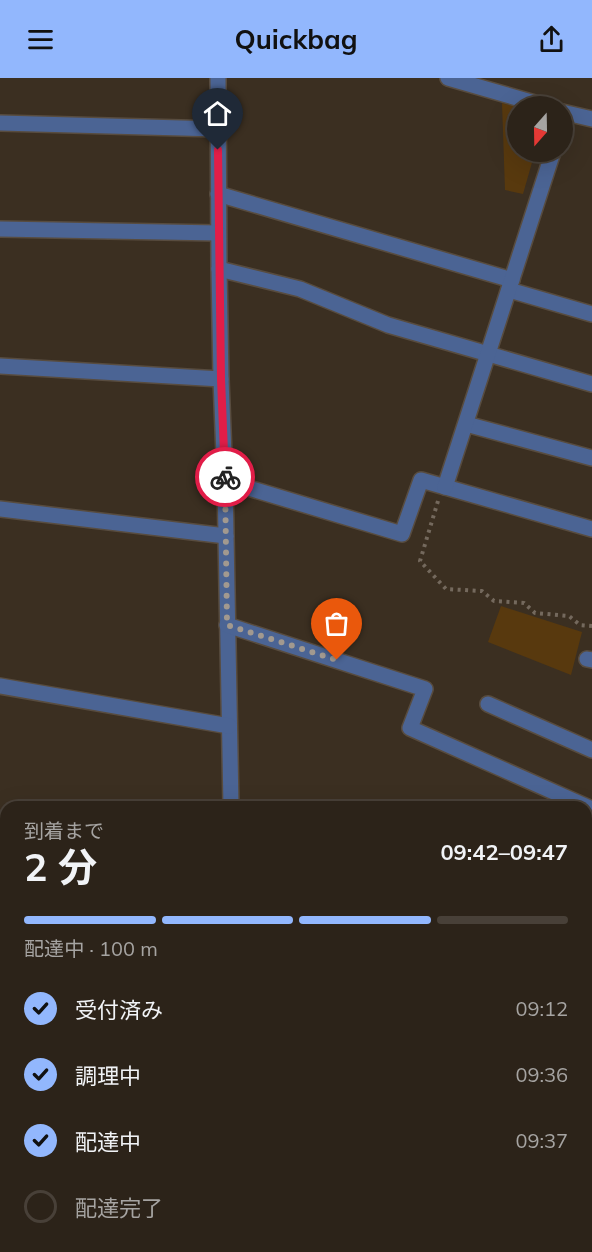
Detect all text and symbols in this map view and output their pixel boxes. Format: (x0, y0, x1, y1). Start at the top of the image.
text: Quickbag (234, 22, 358, 56)
icon: menu (24, 23, 57, 56)
icon: share (535, 23, 568, 56)
pin (192, 88, 243, 150)
north arrow (507, 96, 573, 162)
map controls (507, 96, 573, 162)
icon: home (201, 97, 234, 130)
courier (195, 447, 255, 507)
icon: bike (209, 461, 242, 494)
pin (311, 598, 362, 660)
icon: bag (320, 607, 353, 640)
text: 到着まで (24, 818, 104, 843)
text: 09:42–09:47 (440, 838, 568, 866)
text: 2 分 (24, 842, 97, 891)
text: 配達中 · 100 m (24, 936, 158, 961)
icon: check (24, 992, 57, 1025)
text: 受付済み (75, 996, 163, 1024)
text: 09:12 (515, 996, 568, 1021)
icon: check (24, 1058, 57, 1091)
text: 調理中 (75, 1062, 141, 1090)
text: 09:36 (515, 1062, 568, 1087)
icon: check (24, 1124, 57, 1157)
text: 配達中 (75, 1128, 141, 1156)
text: 09:37 (515, 1128, 568, 1153)
text: 配達完了 (75, 1194, 163, 1222)

